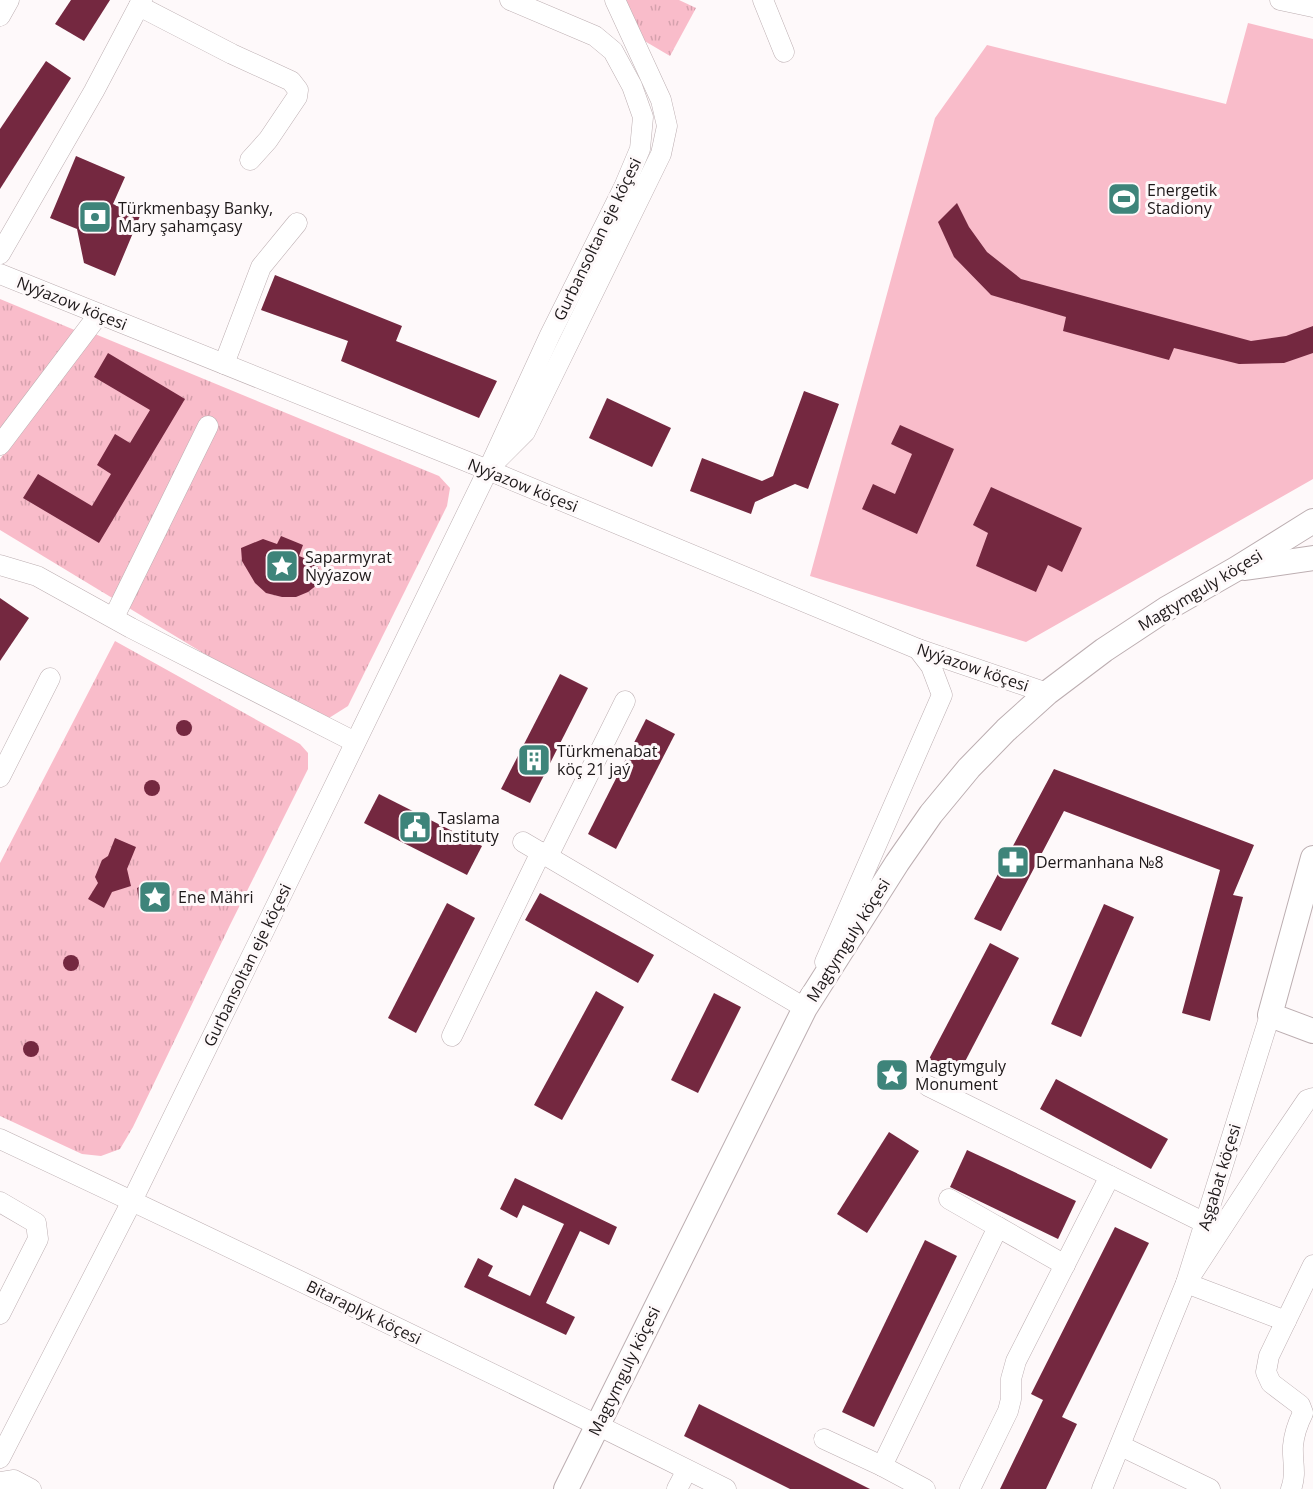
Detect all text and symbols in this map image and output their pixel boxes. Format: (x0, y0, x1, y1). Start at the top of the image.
street label: Gurbansoltan eje köçesi (548, 154, 646, 324)
place label: Energetik Stadiony (1147, 179, 1218, 219)
sports icon: Energetik Stadiony (1106, 181, 1142, 217)
place label: Türkmenbaşy Banky, Mary şahamçasy (118, 197, 273, 237)
bank icon: Türkmenbaşy Banky, Mary şahamçasy (77, 199, 113, 235)
street label: Nyýazow köçesi (14, 271, 130, 335)
street label: Nyýazow köçesi (465, 453, 581, 517)
street label: Magtymguly köçesi (1134, 544, 1266, 636)
place label: Saparmyrat Nyýazow (305, 546, 392, 586)
place icon: Saparmyrat Nyýazow (264, 548, 300, 584)
street label: Nyýazow köçesi (914, 638, 1032, 696)
place label: Türkmenabat köç 21 jaý (557, 740, 658, 780)
building icon: Türkmenabat köç 21 jaý (516, 742, 552, 778)
place label: Taslama Instituty (438, 807, 500, 847)
public building icon: Taslama Instituty (397, 809, 433, 845)
pharmacy icon: Dermanhana №8 (995, 844, 1031, 880)
place label: Dermanhana №8 (1036, 851, 1164, 873)
street label: Magtymguly köçesi (801, 874, 895, 1006)
place icon: Ene Mähri (137, 879, 173, 915)
street label: Gurbansoltan eje köçesi (198, 880, 296, 1050)
place label: Ene Mähri (178, 886, 254, 908)
place label: Magtymguly Monument (915, 1055, 1007, 1095)
place icon: Magtymguly Monument (874, 1057, 910, 1093)
street label: Aşgabat köçesi (1192, 1121, 1246, 1233)
street label: Bitaraplyk köçesi (303, 1275, 425, 1349)
street label: Magtymguly köçesi (583, 1303, 665, 1439)

